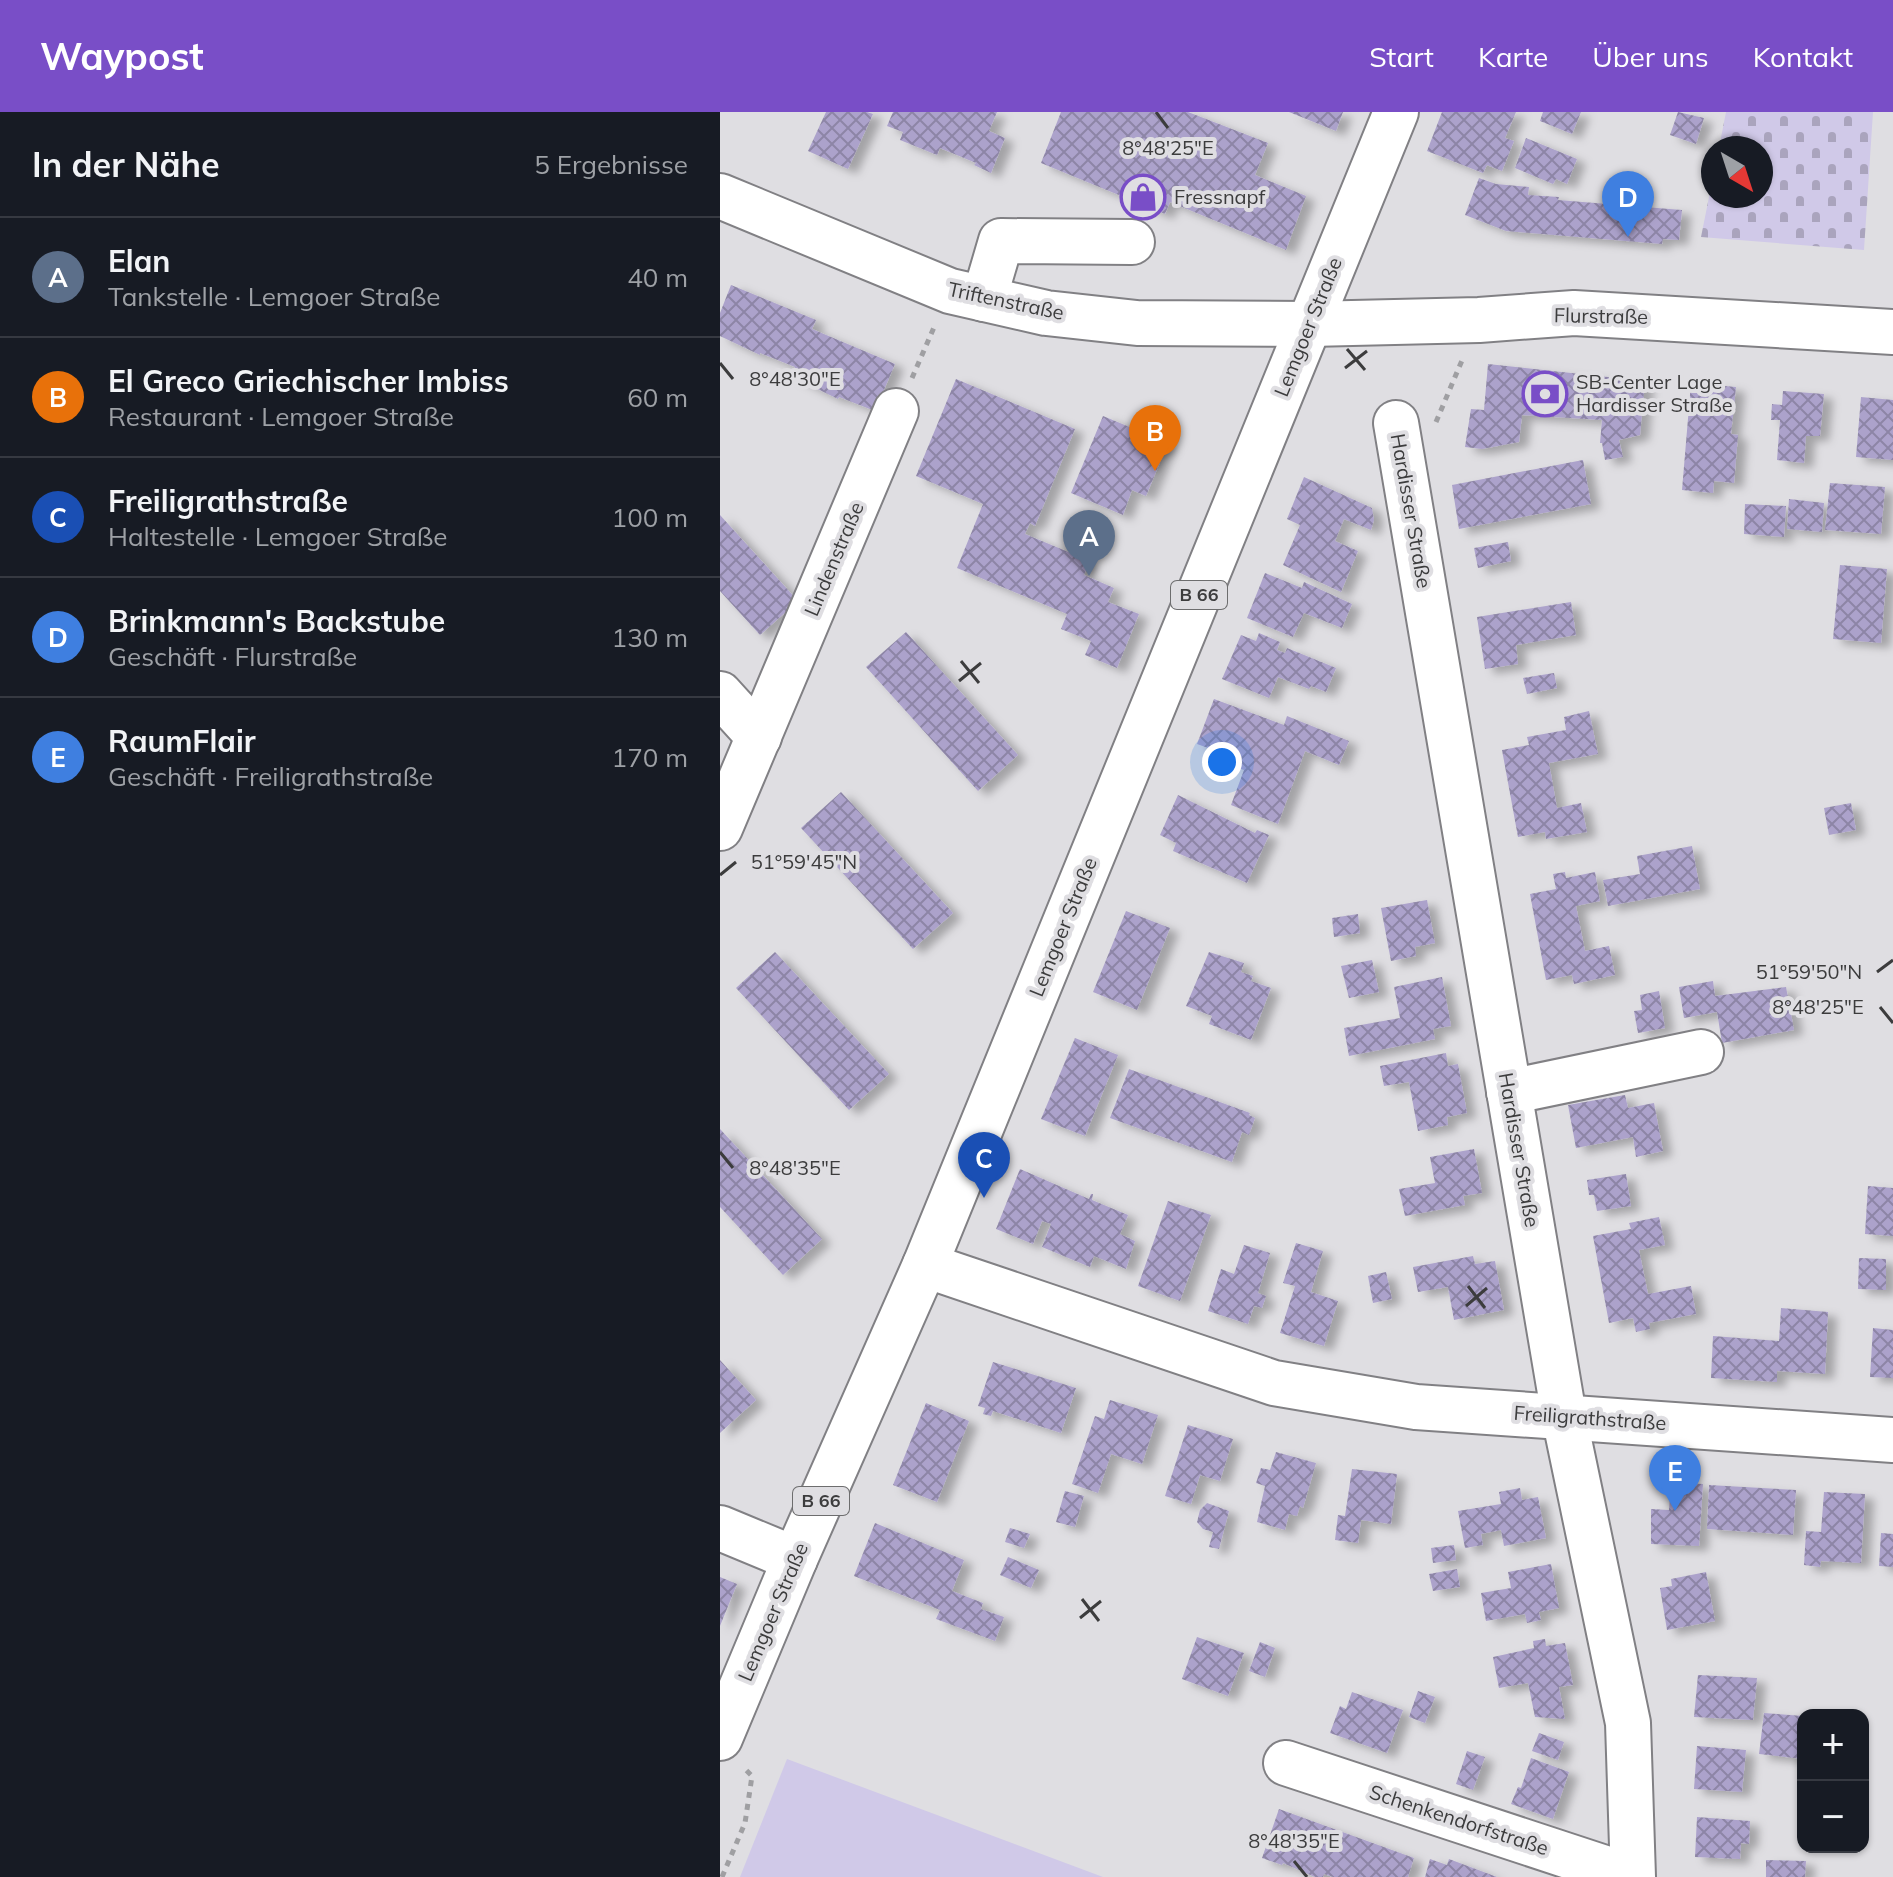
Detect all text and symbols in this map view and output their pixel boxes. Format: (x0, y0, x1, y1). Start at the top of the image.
text: Waypost (40, 32, 204, 80)
text: Start (1369, 39, 1434, 74)
text: Karte (1478, 39, 1548, 74)
text: Über uns (1592, 39, 1709, 74)
text: Kontakt (1753, 39, 1853, 74)
text: 8°48'25"E (1122, 135, 1214, 160)
north arrow (1701, 136, 1773, 208)
text: In der Nähe (32, 143, 220, 186)
text: 5 Ergebnisse (534, 148, 688, 181)
pin: D (1602, 171, 1654, 237)
shop icon: Fressnapf (1119, 173, 1167, 221)
place label: Fressnapf (1174, 184, 1266, 209)
text: Elan (108, 242, 170, 280)
street label: Lemgoer Straße (1268, 253, 1347, 400)
text: A (48, 261, 68, 294)
text: 40 m (627, 261, 688, 294)
street label: Triftenstraße (946, 276, 1066, 325)
text: Tankstelle · Lemgoer Straße (108, 280, 440, 313)
street label: Flurstraße (1554, 302, 1648, 329)
text: El Greco Griechischer Imbiss (108, 362, 509, 400)
text: 8°48'30"E (749, 366, 841, 391)
place label: SB-Center Lage Hardisser Straße (1576, 369, 1733, 417)
bank icon: SB-Center Lage Hardisser Straße (1521, 370, 1569, 418)
text: B (49, 381, 67, 414)
text: 60 m (627, 381, 688, 414)
text: Restaurant · Lemgoer Straße (108, 400, 454, 433)
pin: B (1129, 405, 1181, 471)
street label: Hardisser Straße (1386, 432, 1437, 590)
text: Freiligrathstraße (108, 482, 348, 520)
street label: Lindenstraße (798, 498, 869, 620)
text: C (49, 501, 67, 534)
text: 100 m (612, 501, 688, 534)
pin: A (1063, 510, 1115, 576)
text: Haltestelle · Lemgoer Straße (108, 520, 448, 553)
road number: B 66 (1171, 581, 1227, 609)
text: Brinkmann's Backstube (108, 602, 445, 640)
text: D (48, 621, 68, 654)
text: 130 m (612, 621, 688, 654)
text: Geschäft · Flurstraße (108, 640, 357, 673)
text: RaumFlair (108, 722, 256, 760)
text: E (50, 741, 66, 774)
text: 170 m (612, 741, 688, 774)
your location (1202, 742, 1242, 782)
text: Geschäft · Freiligrathstraße (108, 760, 433, 793)
text: 51°59'45"N (751, 849, 857, 874)
street label: Lemgoer Straße (1023, 853, 1102, 1000)
text: 51°59'50"N (1756, 959, 1862, 984)
text: 8°48'25"E (1772, 994, 1864, 1019)
street label: Hardisser Straße (1494, 1071, 1545, 1229)
pin: C (958, 1132, 1010, 1198)
text: 8°48'35"E (749, 1155, 841, 1180)
street label: Freiligrathstraße (1513, 1400, 1667, 1435)
pin: E (1649, 1445, 1701, 1511)
road number: B 66 (793, 1487, 849, 1515)
street label: Lemgoer Straße (732, 1539, 813, 1685)
map controls (1797, 1709, 1869, 1853)
button: + (1797, 1709, 1869, 1781)
street label: Schenkendorfstraße (1366, 1779, 1552, 1860)
button: − (1797, 1781, 1869, 1853)
text: 8°48'35"E (1248, 1828, 1340, 1853)

